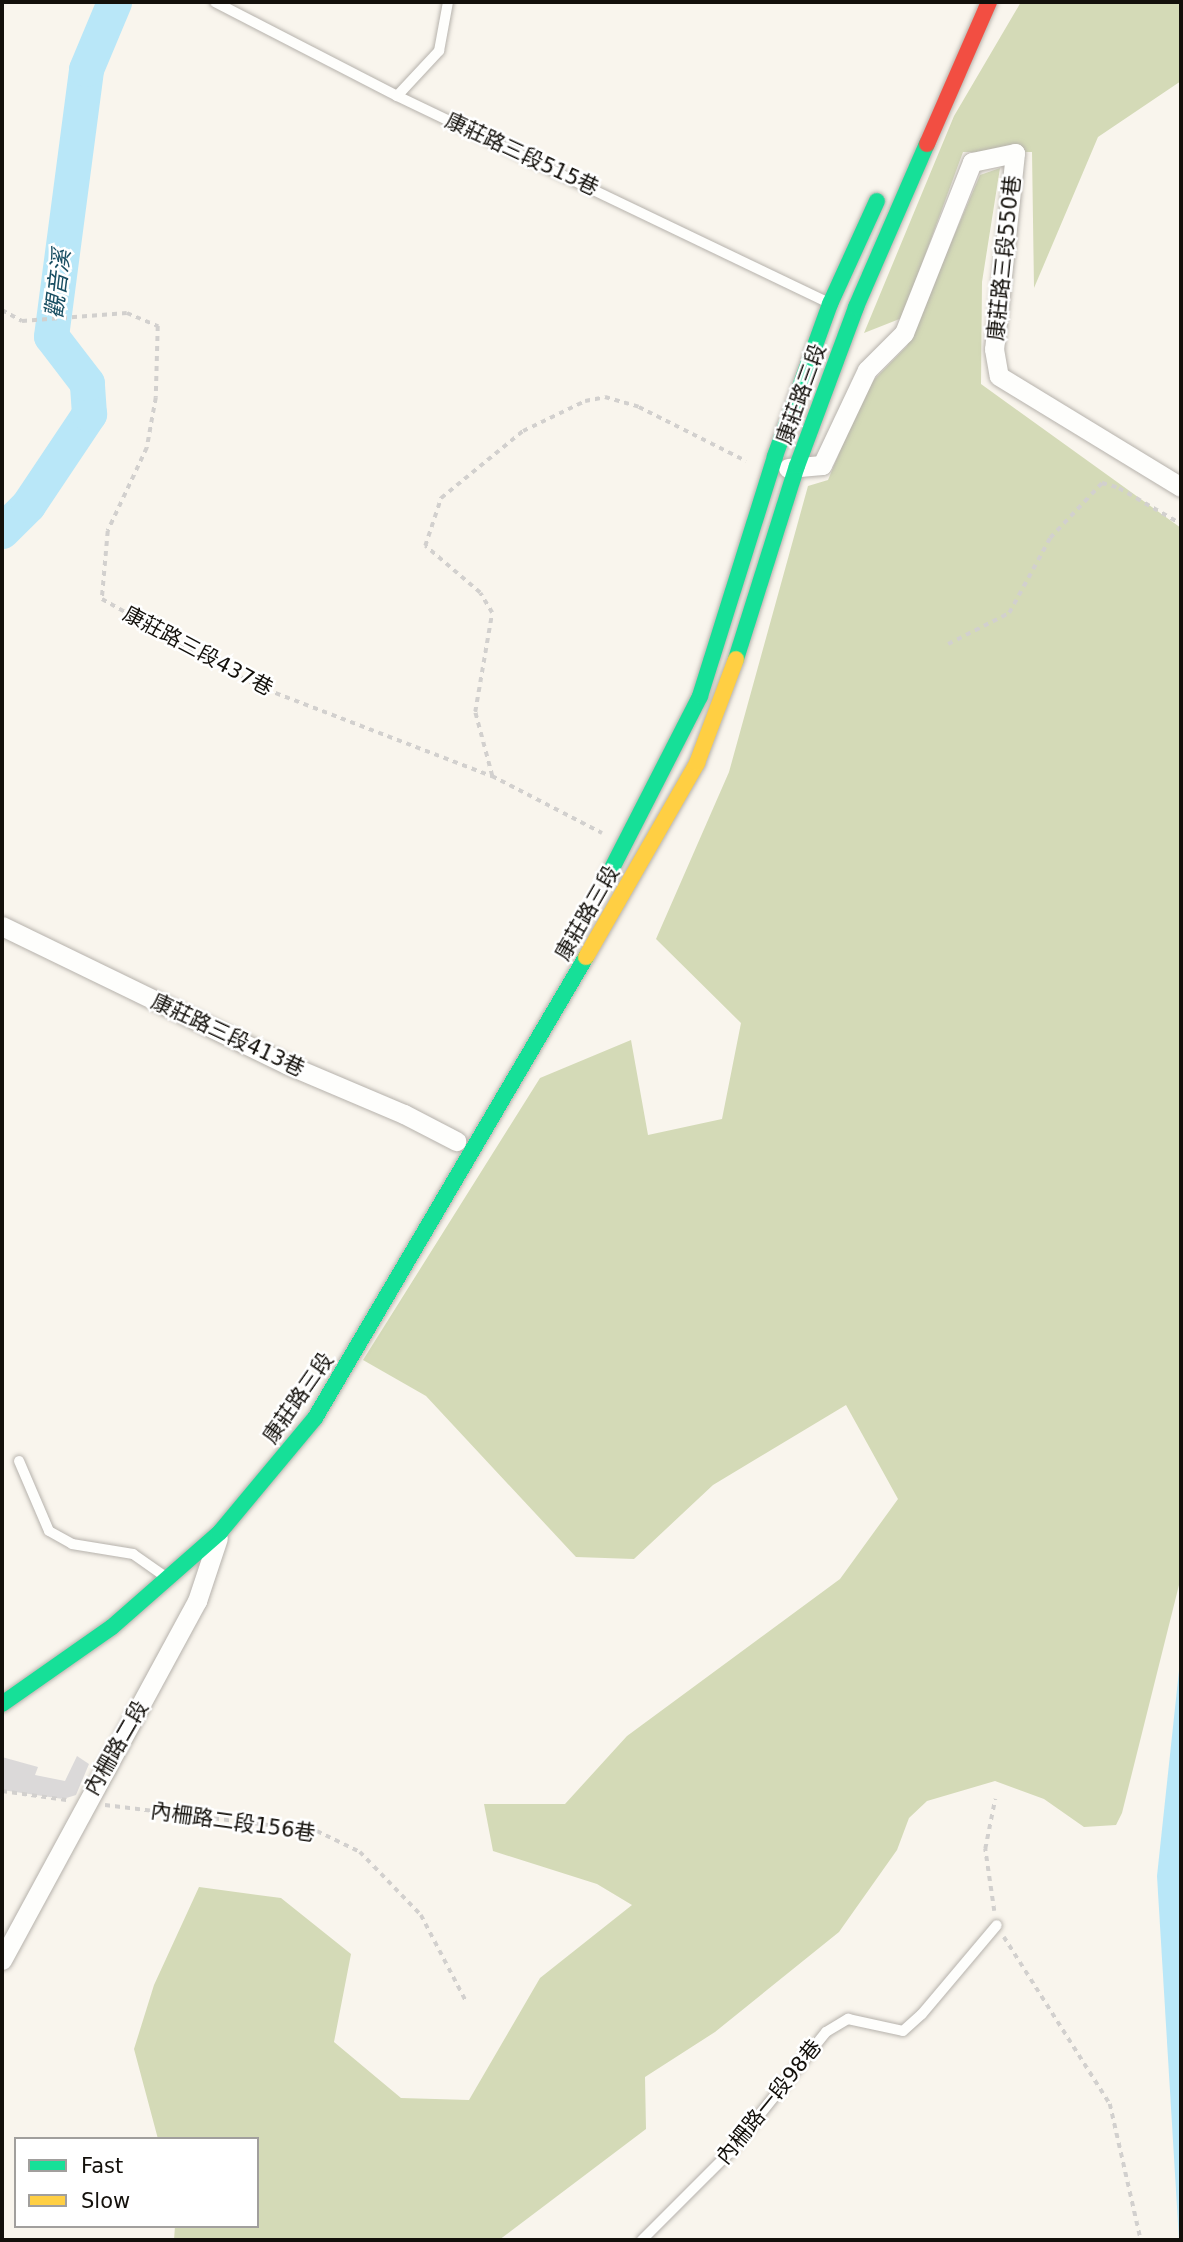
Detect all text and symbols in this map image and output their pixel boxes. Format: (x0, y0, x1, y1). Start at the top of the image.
street label: 康莊路三段515巷 (441, 107, 603, 201)
street label: 康莊路三段550巷 (983, 174, 1025, 342)
water label: 觀音溪 (40, 248, 76, 320)
street label: 康莊路三段 (771, 340, 831, 448)
street label: 康莊路三段437巷 (119, 601, 277, 701)
street label: 康莊路三段 (550, 861, 624, 965)
street label: 康莊路三段413巷 (147, 988, 309, 1082)
street label: 康莊路三段 (258, 1348, 338, 1448)
street label: 內柵路二段 (79, 1696, 153, 1800)
street label: 內柵路二段156巷 (149, 1798, 317, 1846)
street label: 內柵路一段98巷 (711, 2035, 827, 2169)
legend (14, 2137, 259, 2228)
text: Fast (81, 2154, 123, 2178)
text: Slow (81, 2189, 130, 2213)

